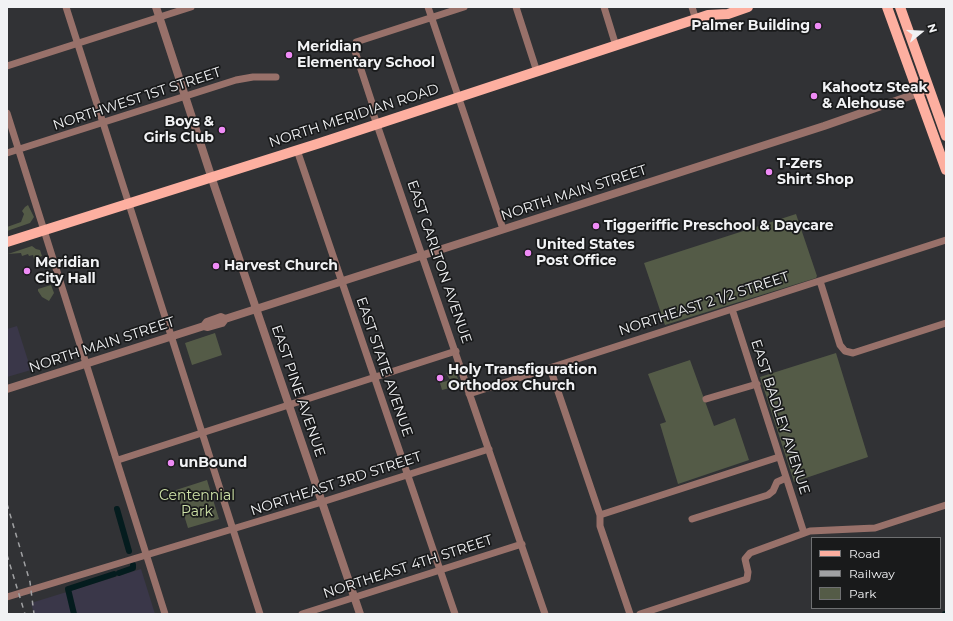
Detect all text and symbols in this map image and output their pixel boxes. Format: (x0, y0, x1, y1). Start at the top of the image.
north arrow (901, 12, 941, 52)
place label: Palmer Building (691, 18, 810, 34)
marker: Palmer Building (813, 21, 823, 31)
text: N (924, 22, 940, 35)
place label: Meridian Elementary School (297, 39, 435, 72)
marker: Meridian Elementary School (284, 50, 294, 60)
street label: NORTHWEST 1ST STREET (51, 64, 223, 134)
place label: Kahootz Steak & Alehouse (822, 80, 928, 112)
street label: NORTH MERIDIAN ROAD (267, 81, 441, 151)
marker: Kahootz Steak & Alehouse (809, 91, 819, 101)
place label: Boys & Girls Club (144, 114, 214, 146)
marker: Boys & Girls Club (217, 125, 227, 135)
place label: T-Zers Shirt Shop (777, 156, 854, 188)
street label: NORTH MAIN STREET (499, 161, 649, 225)
marker: T-Zers Shirt Shop (764, 167, 774, 177)
street label: EAST CARLTON AVENUE (403, 178, 475, 346)
place label: Tiggeriffic Preschool & Daycare (604, 218, 834, 234)
marker: Tiggeriffic Preschool & Daycare (591, 221, 601, 231)
place label: United States Post Office (536, 237, 635, 270)
marker: United States Post Office (523, 248, 533, 258)
place label: Meridian City Hall (35, 255, 100, 288)
place label: Harvest Church (224, 258, 338, 274)
marker: Harvest Church (211, 261, 221, 271)
marker: Meridian City Hall (22, 266, 32, 276)
street label: NORTHEAST 2 1/2 STREET (617, 268, 791, 340)
street label: EAST STATE AVENUE (352, 295, 416, 439)
street label: NORTH MAIN STREET (27, 313, 177, 377)
street label: EAST PINE AVENUE (268, 323, 328, 459)
street label: EAST BADLEY AVENUE (747, 337, 813, 497)
place label: Holy Transfiguration Orthodox Church (448, 362, 597, 394)
marker: Holy Transfiguration Orthodox Church (435, 373, 445, 383)
street label: NORTHEAST 3RD STREET (248, 448, 424, 520)
place label: unBound (179, 455, 247, 471)
marker: unBound (166, 458, 176, 468)
park label: Centennial Park (159, 488, 235, 520)
street label: NORTHEAST 4TH STREET (321, 532, 495, 602)
legend (811, 537, 941, 609)
text: Road (849, 546, 880, 561)
text: Railway (849, 566, 895, 581)
text: Park (849, 586, 876, 601)

